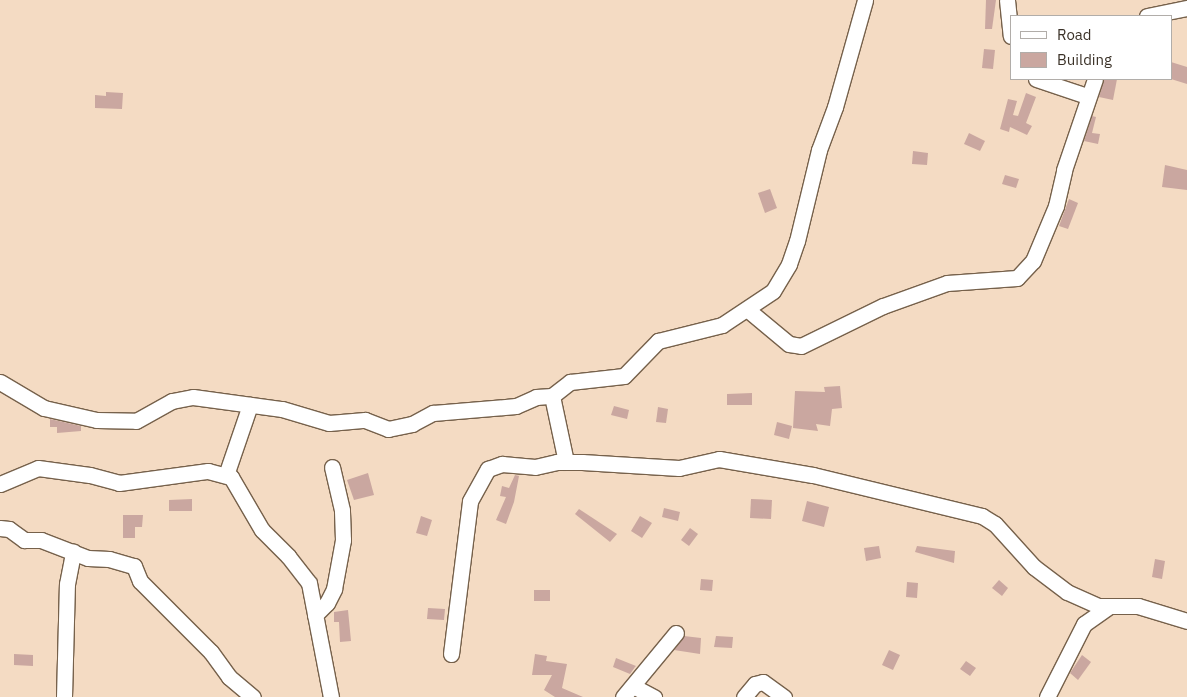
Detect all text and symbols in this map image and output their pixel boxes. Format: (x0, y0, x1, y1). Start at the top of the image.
legend (1010, 15, 1172, 80)
text: Road (1057, 25, 1092, 44)
text: Building (1057, 50, 1112, 69)

